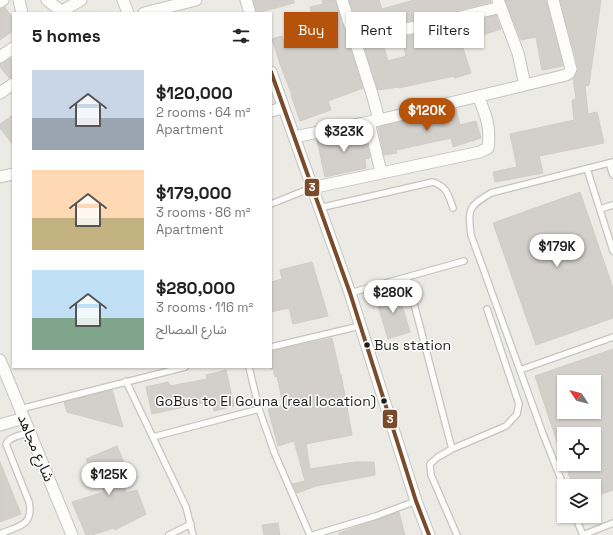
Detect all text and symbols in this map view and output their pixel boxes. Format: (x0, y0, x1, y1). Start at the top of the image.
chip: Buy (284, 12, 338, 48)
chip: Rent (346, 12, 406, 48)
chip: Filters (414, 12, 484, 48)
text: 5 homes (32, 25, 101, 47)
icon: filters (230, 25, 252, 47)
text: $120,000 (156, 82, 233, 104)
icon: home (64, 86, 112, 134)
pin: $120K (399, 98, 455, 132)
text: $120K (408, 102, 446, 119)
text: 2 rooms · 64 m² (156, 104, 250, 121)
pin: $323K (316, 119, 372, 153)
text: Apartment (156, 121, 224, 138)
text: $323K (324, 123, 364, 140)
line badge: 3 (304, 178, 320, 197)
text: 3 (309, 180, 316, 194)
text: $179,000 (156, 182, 232, 204)
icon: home (64, 186, 112, 234)
text: 3 rooms · 86 m² (156, 204, 250, 221)
text: Apartment (156, 221, 224, 238)
pin: $179K (529, 234, 585, 268)
text: $179K (538, 238, 576, 255)
text: $280,000 (156, 277, 235, 299)
pin: $280K (365, 280, 421, 314)
text: $280K (373, 284, 413, 301)
icon: home (64, 286, 112, 334)
text: 3 rooms · 116 m² (156, 299, 253, 316)
text: شارع المصالح (156, 321, 227, 338)
place label: Bus station (374, 336, 451, 354)
marker: Bus station (362, 340, 372, 350)
north arrow (557, 375, 601, 419)
map controls (557, 375, 601, 523)
place label: GoBus to El Gouna (real location) (155, 392, 376, 410)
marker: GoBus to El Gouna (real location) (379, 396, 389, 406)
line badge: 3 (382, 409, 398, 429)
street label: شارع مجاهد (11, 411, 59, 486)
text: 3 (387, 412, 394, 426)
button: locate (557, 427, 601, 471)
pin: $125K (81, 462, 137, 496)
text: $125K (90, 466, 128, 483)
button: layers (557, 479, 601, 523)

